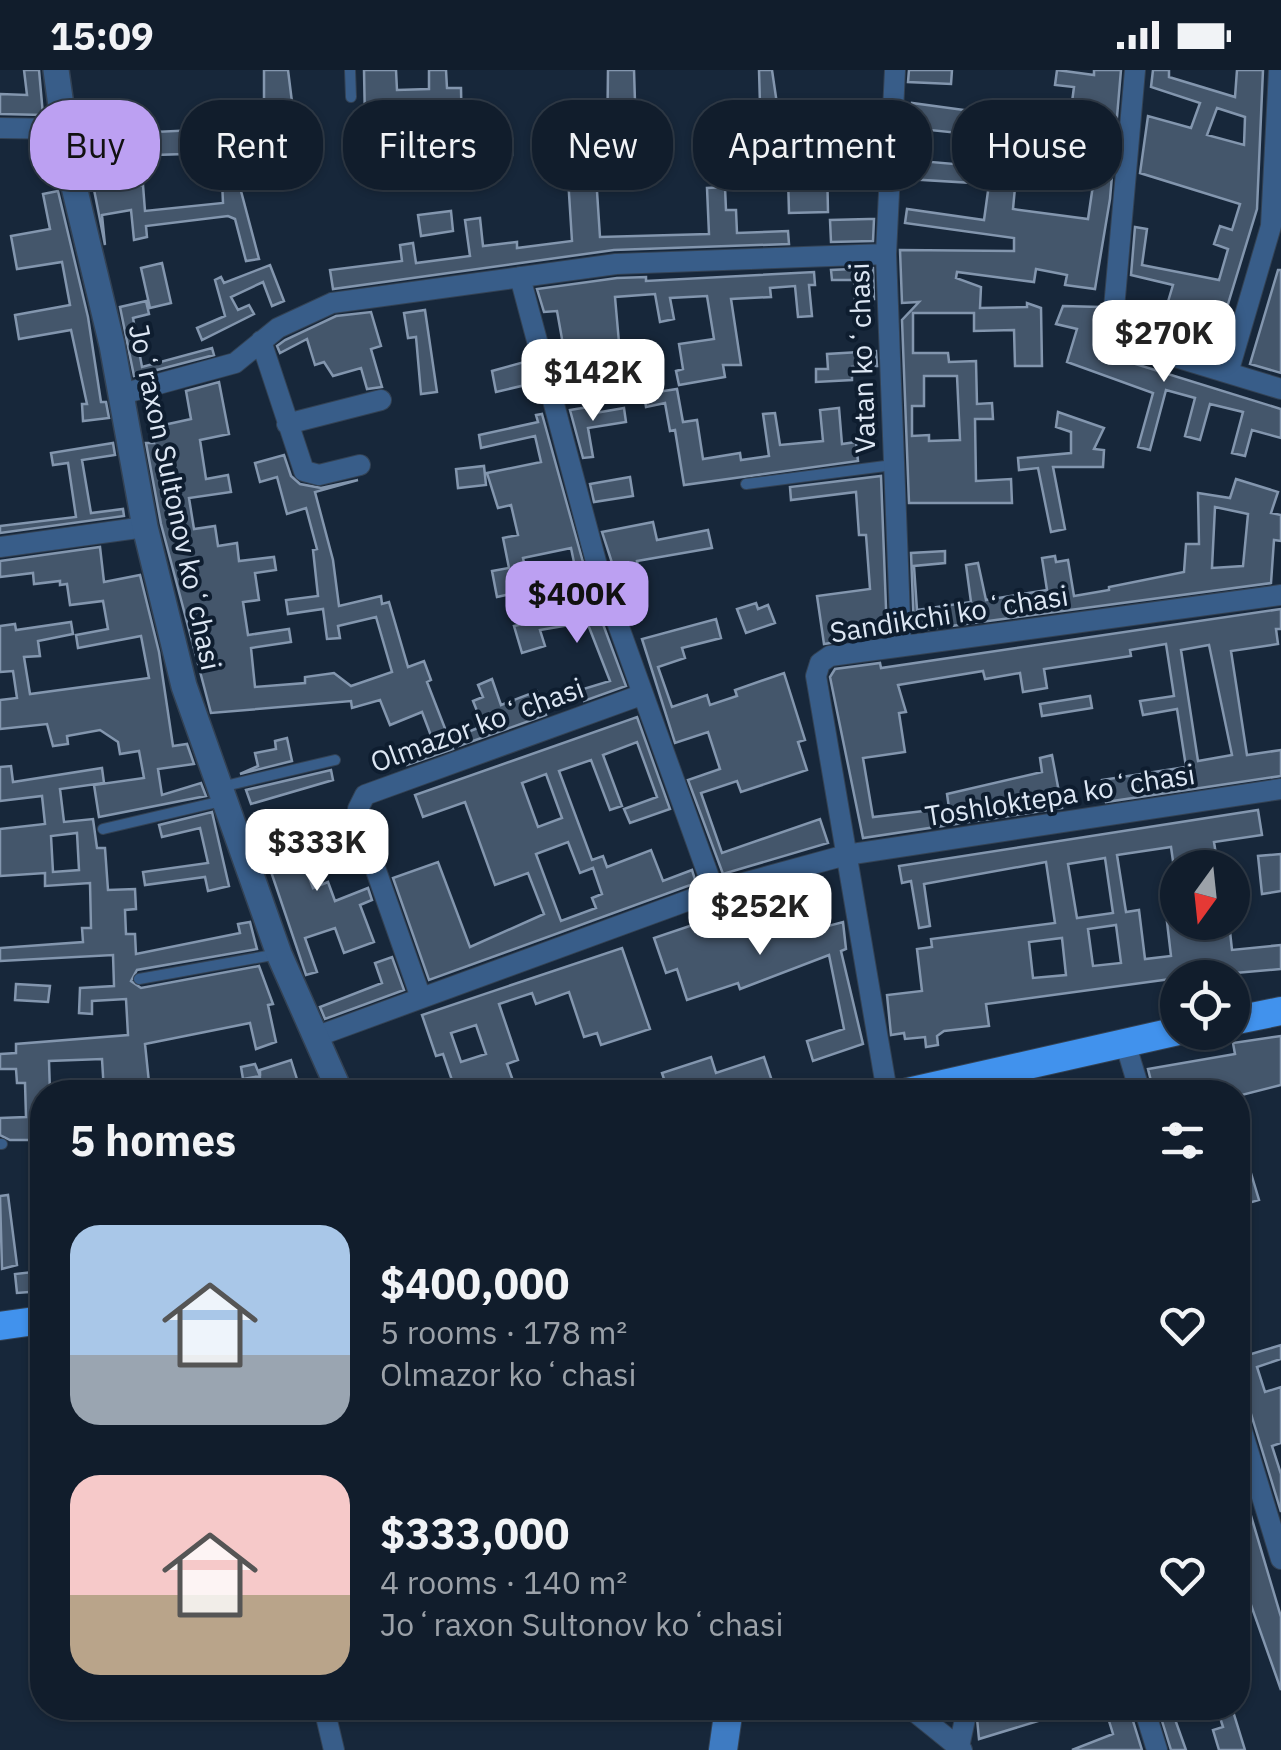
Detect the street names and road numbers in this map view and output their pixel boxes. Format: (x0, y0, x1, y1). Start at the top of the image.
street label: Vatan koʻchasi (840, 262, 883, 454)
street label: Joʻraxon Sultonov koʻchasi (121, 320, 230, 673)
street label: Sandikchi koʻchasi (827, 576, 1071, 651)
street label: Olmazor koʻchasi (365, 669, 589, 780)
street label: Toshloktepa koʻchasi (922, 755, 1197, 834)

